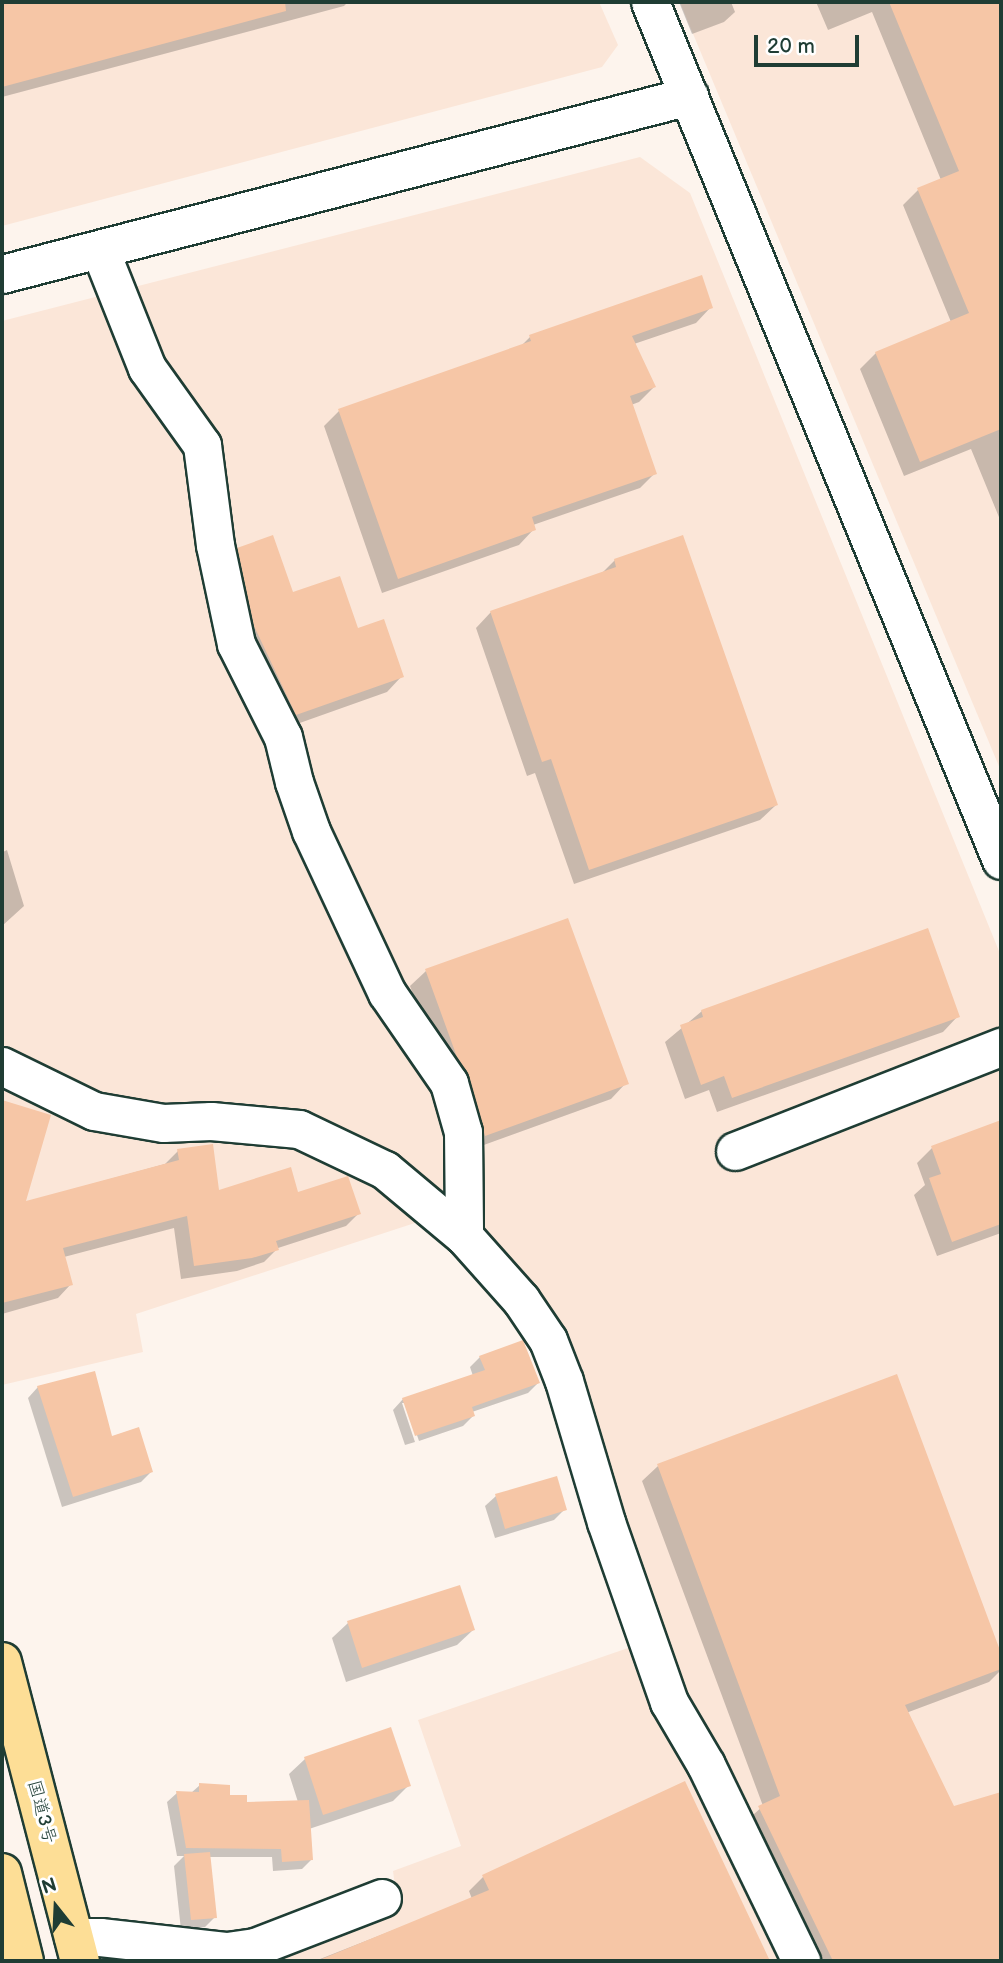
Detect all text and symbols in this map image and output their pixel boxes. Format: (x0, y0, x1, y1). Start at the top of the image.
scale bar (758, 21, 863, 65)
text: 20 m (767, 34, 815, 59)
street label: 国道3号 (22, 1778, 60, 1846)
north arrow (21, 1872, 91, 1942)
text: N (39, 1873, 60, 1900)

